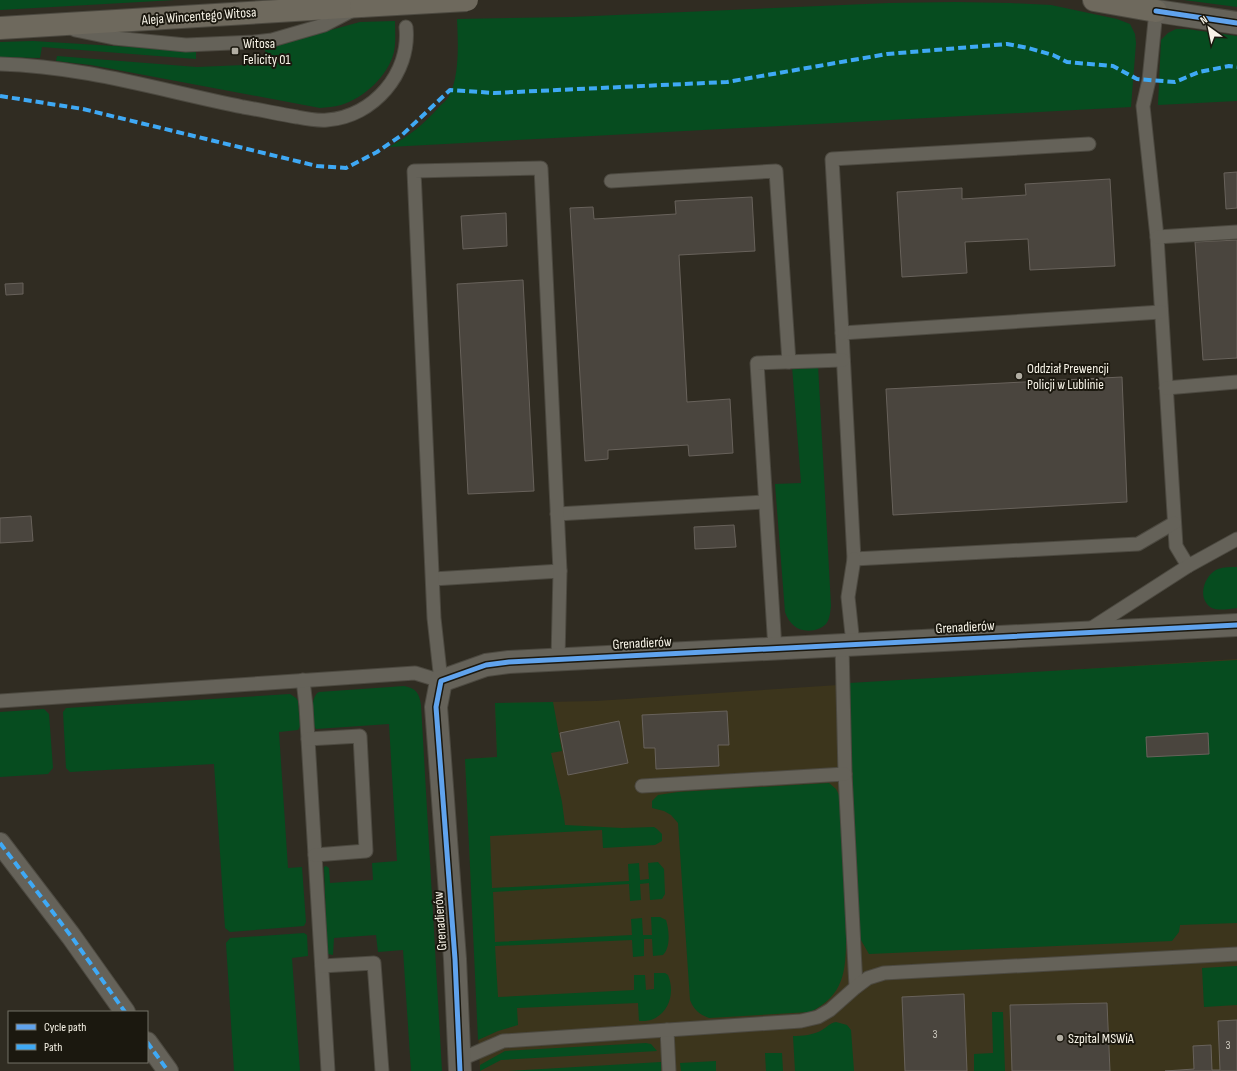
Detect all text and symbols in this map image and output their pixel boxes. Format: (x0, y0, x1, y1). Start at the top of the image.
street label: Aleja Wincentego Witosa (140, 4, 257, 29)
north arrow (1189, 8, 1229, 48)
text: N (1198, 13, 1210, 27)
place label: Witosa Felicity 01 (243, 35, 291, 68)
marker: Witosa Felicity 01 (230, 46, 240, 56)
place label: Oddział Prewencji Policji w Lublinie (1027, 360, 1109, 393)
marker: Oddział Prewencji Policji w Lublinie (1014, 371, 1024, 381)
street label: Grenadierów (935, 617, 995, 637)
street label: Grenadierów (612, 633, 672, 653)
street label: Grenadierów (429, 891, 451, 951)
legend (8, 1011, 148, 1063)
text: Cycle path (44, 1020, 86, 1035)
house number: 3 (932, 1027, 938, 1042)
place label: Szpital MSWiA (1068, 1030, 1135, 1047)
marker: Szpital MSWiA (1055, 1033, 1065, 1043)
house number: 3 (1225, 1038, 1231, 1053)
text: Path (44, 1040, 62, 1055)

